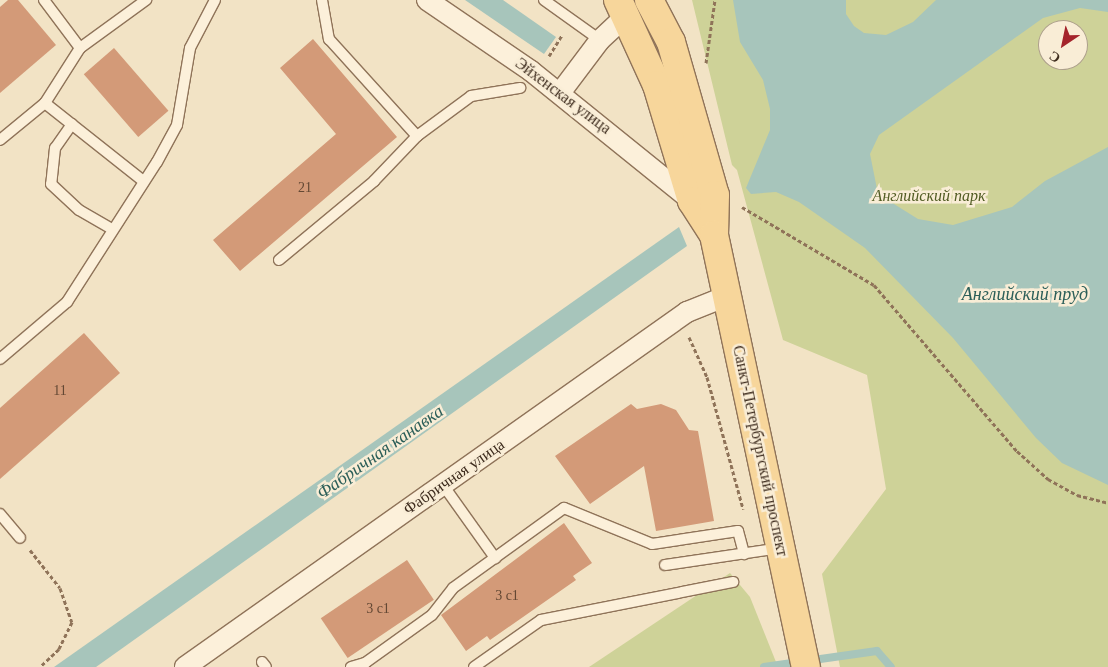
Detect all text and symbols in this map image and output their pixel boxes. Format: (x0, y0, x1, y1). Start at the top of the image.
north arrow (1038, 20, 1088, 70)
text: С (1047, 48, 1063, 66)
street label: Эйхенская улица (511, 54, 615, 138)
house number: 21 (298, 180, 312, 196)
park label: Английский парк (873, 186, 985, 206)
water label: Английский пруд (962, 283, 1088, 305)
street label: Санкт-Петербургский проспект (728, 344, 792, 558)
house number: 11 (53, 383, 67, 399)
water label: Фабричная канавка (313, 400, 447, 504)
street label: Фабричная улица (400, 435, 508, 519)
house number: 3 с1 (495, 588, 519, 604)
house number: 3 с1 (366, 601, 390, 617)

